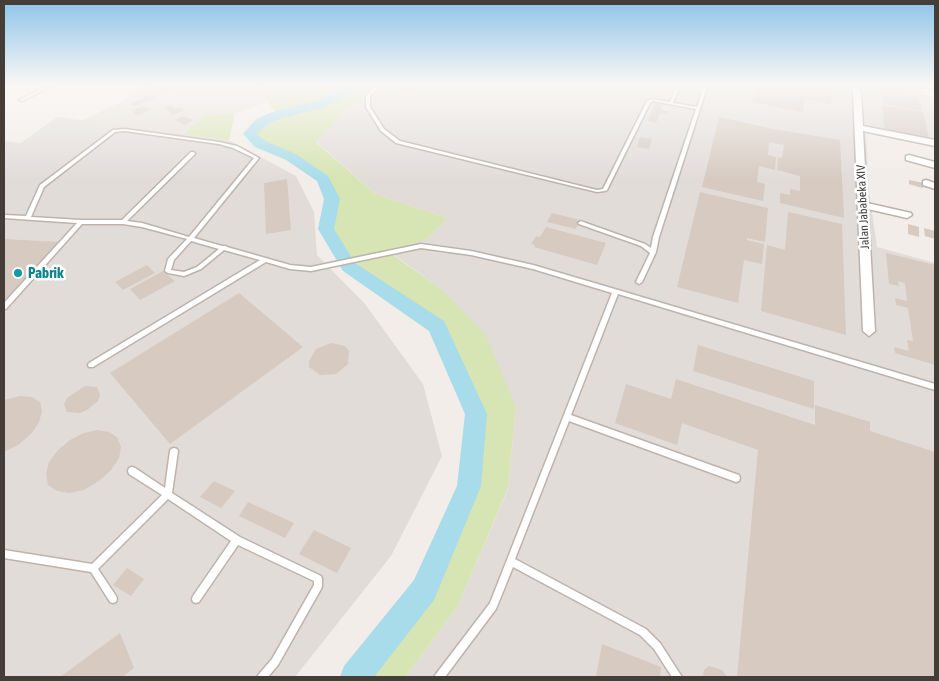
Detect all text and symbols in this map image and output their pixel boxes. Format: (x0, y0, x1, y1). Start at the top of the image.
street label: Jalan Jababeka XIV (854, 165, 872, 249)
place label: Pabrik (28, 264, 64, 282)
marker: Pabrik (12, 267, 24, 279)

